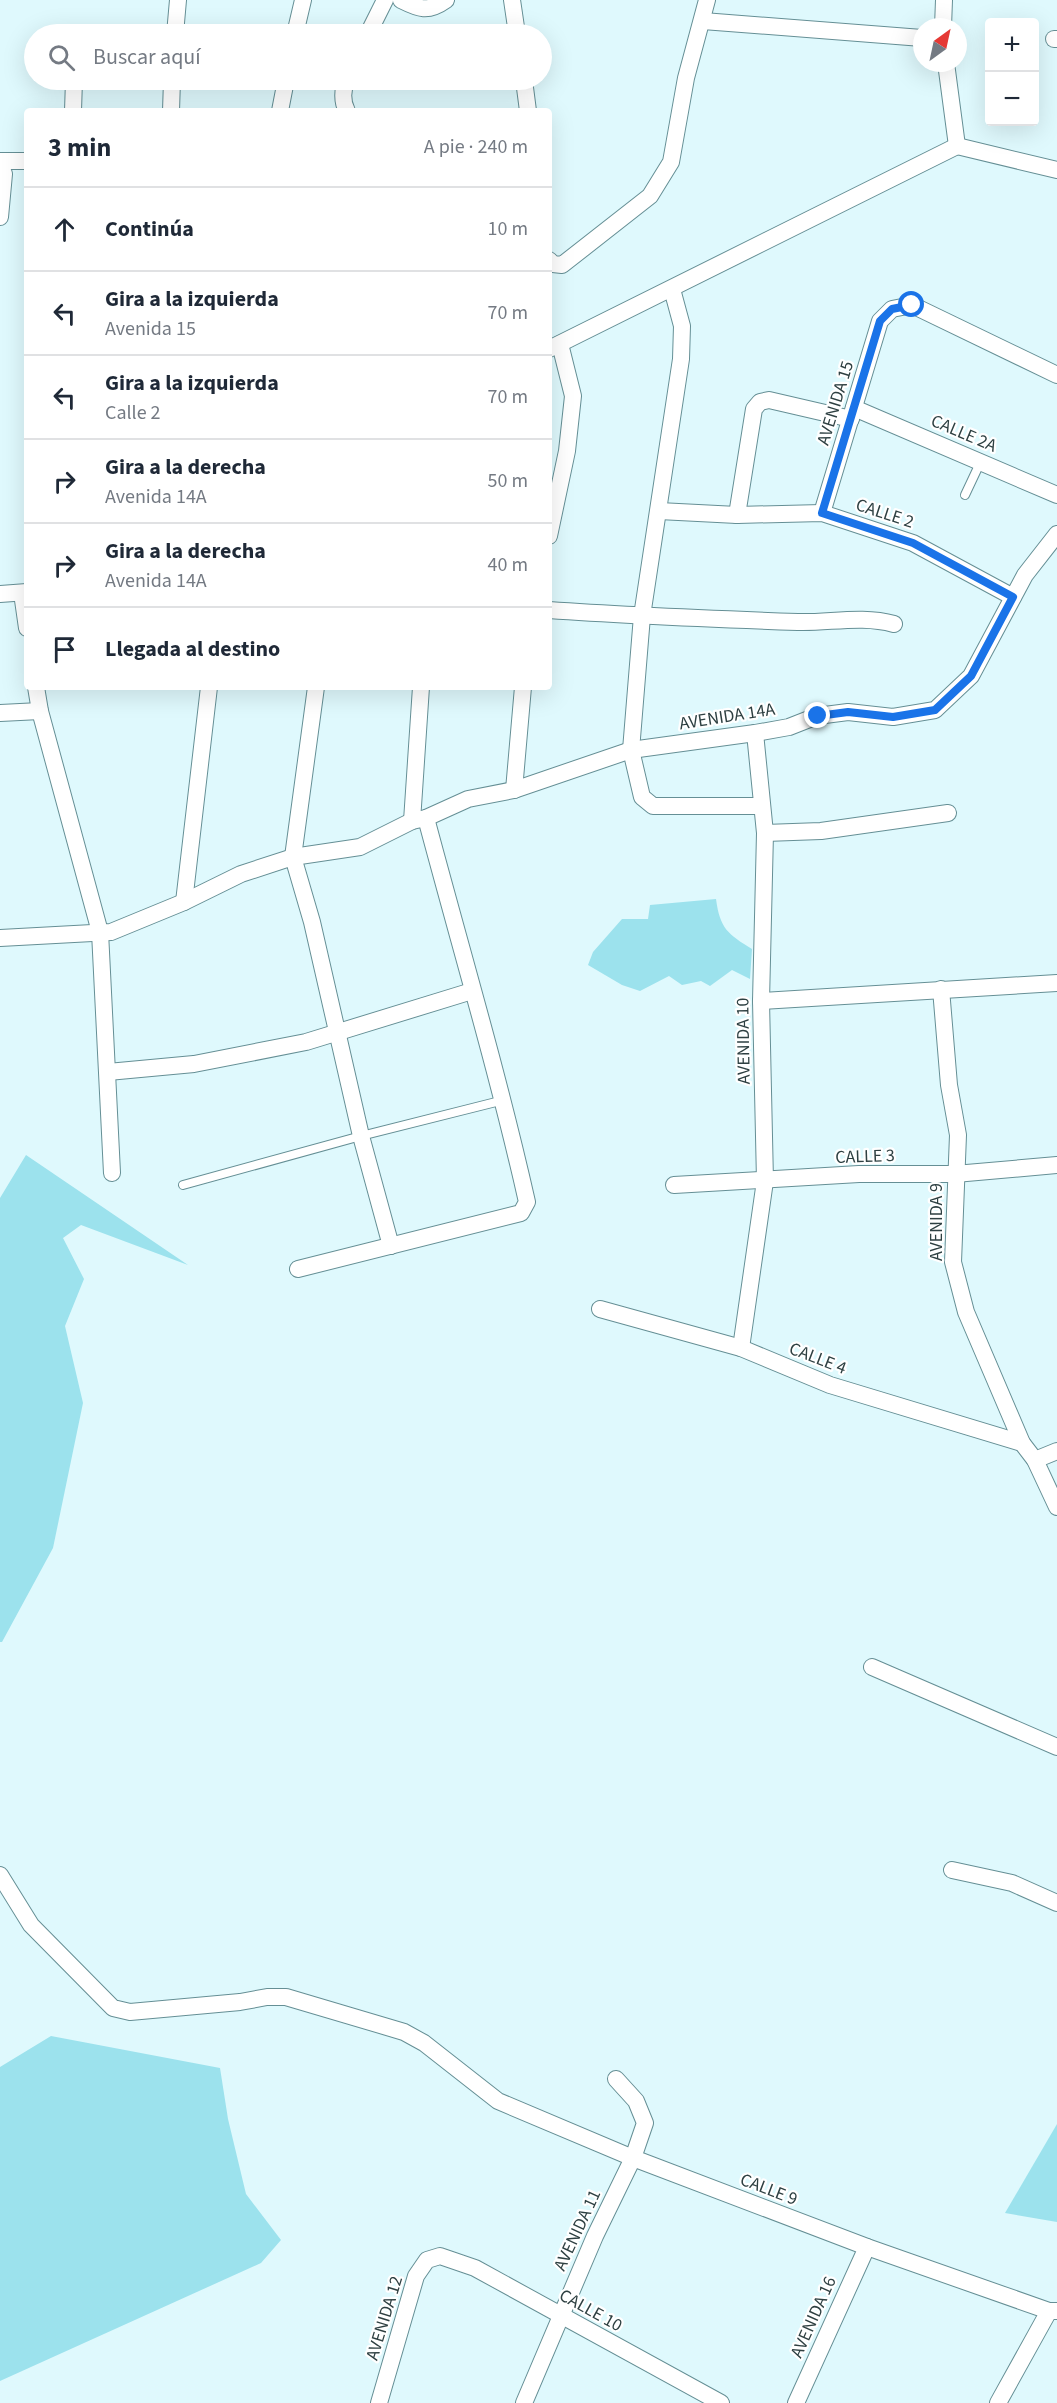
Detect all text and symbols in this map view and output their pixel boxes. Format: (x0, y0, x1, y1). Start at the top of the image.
north arrow (913, 18, 967, 72)
map controls (985, 18, 1039, 126)
button: + (985, 18, 1039, 72)
search box (24, 24, 552, 90)
icon: search (45, 41, 78, 74)
text: Buscar aquí (93, 41, 201, 73)
button: − (985, 72, 1039, 126)
text: 3 min (48, 129, 111, 166)
text: A pie · 240 m (424, 133, 528, 161)
icon: ahead (48, 213, 81, 246)
text: Continúa (105, 213, 194, 245)
text: 10 m (488, 215, 528, 243)
text: Gira a la izquierda (105, 283, 279, 315)
route start (898, 291, 924, 317)
icon: left (48, 297, 81, 330)
text: 70 m (488, 299, 528, 327)
text: Avenida 15 (105, 315, 196, 343)
street label: AVENIDA 15 (811, 358, 860, 448)
text: Gira a la izquierda (105, 367, 279, 399)
icon: left (48, 381, 81, 414)
text: 70 m (488, 383, 528, 411)
text: Calle 2 (105, 399, 161, 427)
street label: CALLE 2A (927, 408, 1001, 459)
text: Gira a la derecha (105, 451, 266, 483)
icon: right (48, 465, 81, 498)
text: 50 m (488, 467, 528, 495)
text: Avenida 14A (105, 483, 207, 511)
street label: CALLE 2 (853, 492, 917, 535)
text: Gira a la derecha (105, 535, 266, 567)
icon: right (48, 549, 81, 582)
text: 40 m (488, 551, 528, 579)
text: Avenida 14A (105, 567, 207, 595)
icon: arrive (48, 633, 81, 666)
text: Llegada al destino (105, 633, 280, 665)
street label: AVENIDA 14A (677, 697, 777, 736)
route end (804, 702, 830, 728)
street label: AVENIDA 10 (730, 997, 757, 1085)
street label: CALLE 3 (835, 1143, 895, 1170)
street label: AVENIDA 9 (924, 1183, 949, 1261)
street label: CALLE 4 (786, 1336, 850, 1381)
street label: CALLE 9 (737, 2167, 801, 2212)
street label: AVENIDA 11 (548, 2186, 607, 2275)
street label: AVENIDA 16 (784, 2272, 843, 2362)
street label: AVENIDA 12 (360, 2273, 409, 2363)
street label: CALLE 10 (555, 2283, 627, 2338)

